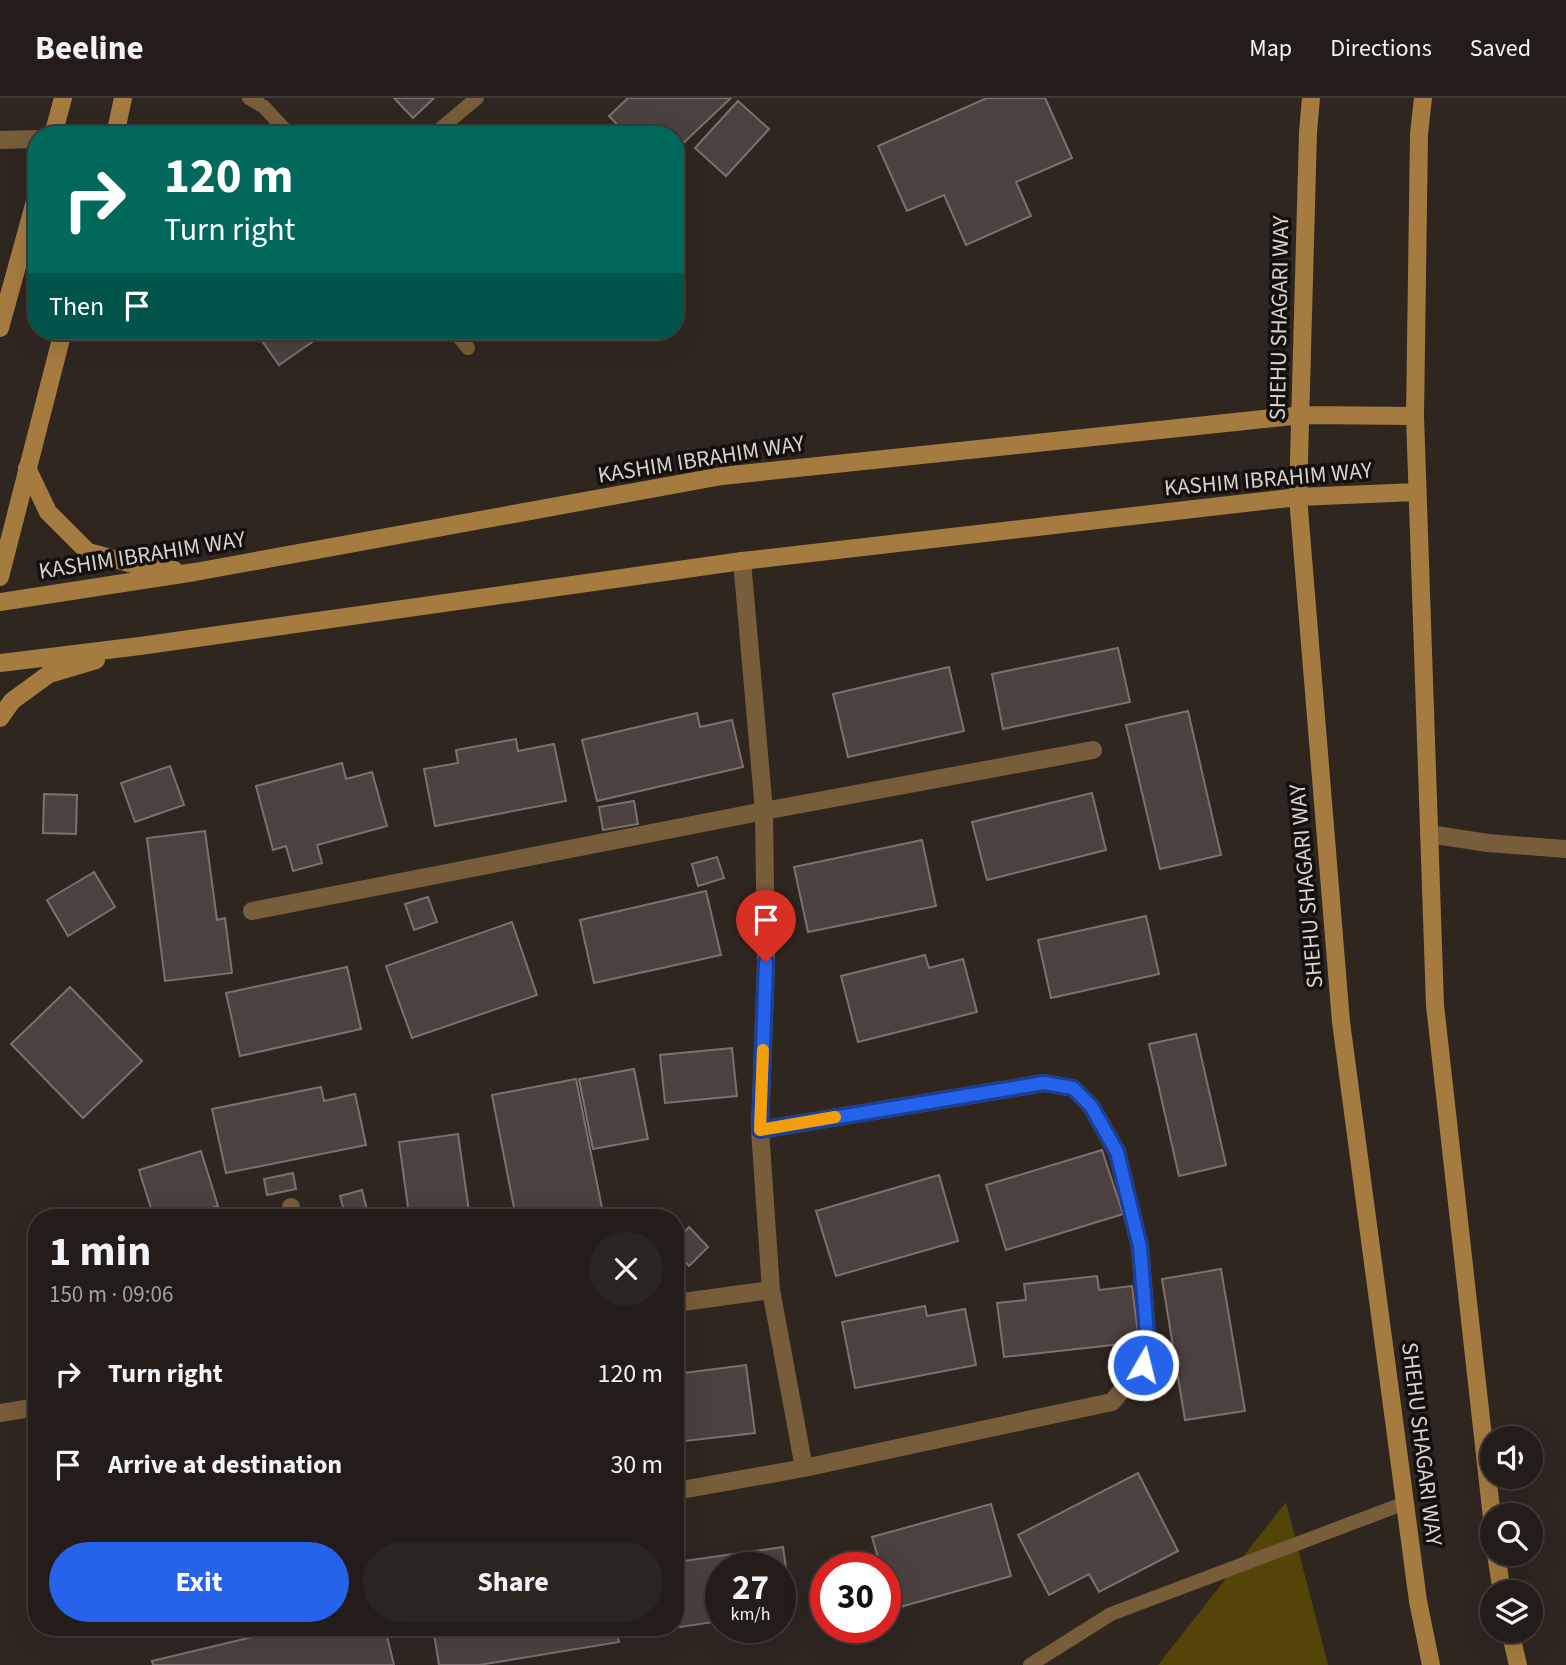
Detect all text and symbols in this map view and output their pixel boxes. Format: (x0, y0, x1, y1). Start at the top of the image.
text: Beeline (35, 25, 144, 72)
text: Map (1249, 31, 1292, 66)
text: Directions (1330, 31, 1432, 66)
text: Saved (1470, 31, 1531, 66)
text: 120 m (164, 142, 293, 212)
icon: right (49, 154, 140, 245)
text: Turn right (164, 207, 295, 253)
street label: SHEHU SHAGARI WAY (1261, 215, 1297, 421)
icon: arrive (118, 287, 156, 325)
text: Then (49, 288, 104, 325)
street label: KASHIM IBRAHIM WAY (595, 426, 807, 492)
street label: KASHIM IBRAHIM WAY (1163, 453, 1374, 505)
street label: KASHIM IBRAHIM WAY (36, 522, 248, 588)
street label: SHEHU SHAGARI WAY (1281, 782, 1331, 990)
pin (736, 890, 796, 962)
icon: arrive (747, 901, 785, 939)
text: 1 min (49, 1222, 151, 1282)
button: close (589, 1232, 663, 1306)
text: 150 m · 09:06 (49, 1278, 173, 1311)
position arrow (1106, 1328, 1180, 1402)
street label: SHEHU SHAGARI WAY (1393, 1340, 1451, 1548)
icon: right (49, 1355, 87, 1393)
text: Turn right (108, 1355, 223, 1392)
text: 120 m (597, 1355, 663, 1392)
map controls (1480, 1426, 1543, 1643)
button: sound (1480, 1426, 1543, 1489)
icon: arrive (49, 1446, 87, 1484)
text: Arrive at destination (108, 1446, 342, 1483)
text: 30 m (610, 1446, 663, 1483)
button: search (1480, 1503, 1543, 1566)
button: Exit (49, 1542, 349, 1622)
button: Share (363, 1542, 663, 1622)
speed limit sign: 30 (810, 1552, 901, 1643)
text: 27 (732, 1563, 769, 1613)
button: layers (1480, 1580, 1543, 1643)
text: km/h (731, 1602, 770, 1627)

